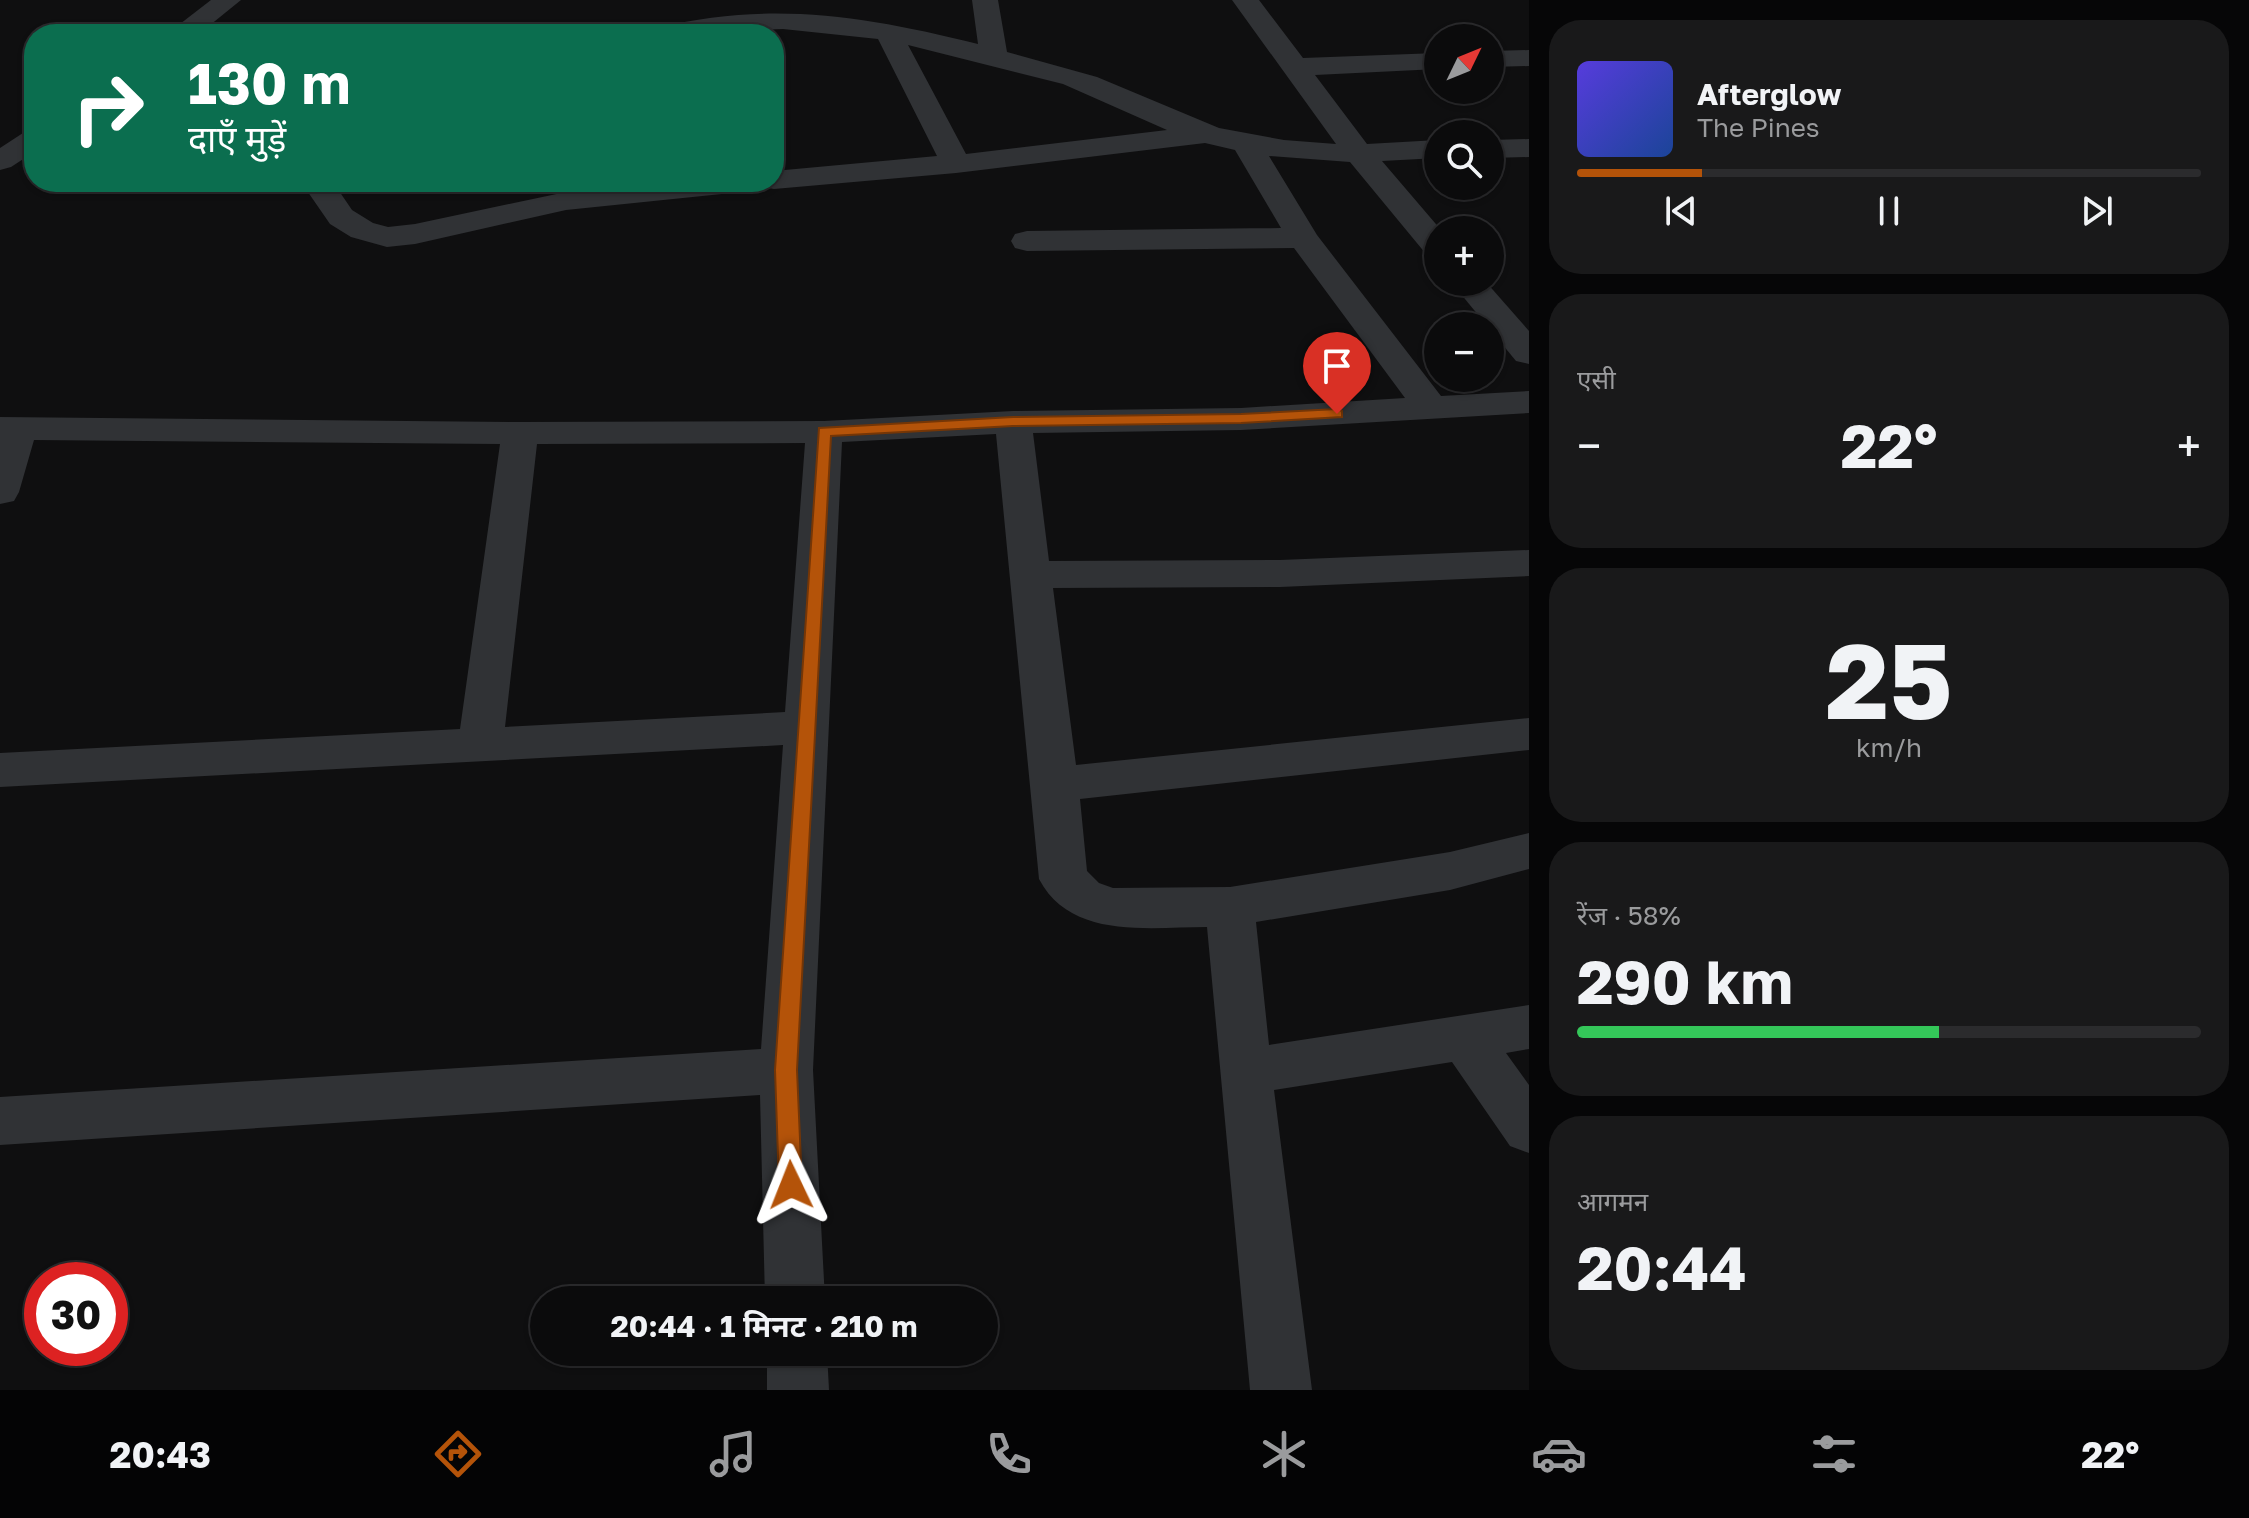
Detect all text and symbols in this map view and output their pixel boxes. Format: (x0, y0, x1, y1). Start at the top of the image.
north arrow (1424, 24, 1504, 104)
map controls (1424, 24, 1504, 392)
text: 130 m (188, 49, 350, 116)
icon: right (56, 56, 160, 160)
text: Afterglow (1697, 76, 1841, 112)
text: The Pines (1697, 112, 1820, 143)
text: दाएँ मुड़ें (188, 117, 286, 160)
button: search (1424, 120, 1504, 200)
icon: previous (1659, 189, 1703, 233)
icon: pause (1867, 189, 1911, 233)
icon: next (2075, 189, 2119, 233)
button: + (1424, 216, 1504, 296)
button: − (1424, 312, 1504, 392)
pin (1303, 332, 1371, 414)
icon: arrive (1315, 344, 1359, 388)
text: एसी (1577, 364, 1616, 395)
text: 22° (1841, 409, 1937, 481)
text: − (1577, 419, 1601, 472)
text: + (2177, 419, 2201, 472)
text: 25 (1826, 617, 1952, 742)
text: km/h (1856, 732, 1922, 763)
text: रेंज · 58% (1577, 900, 1681, 931)
text: 290 km (1577, 945, 1793, 1017)
position arrow (749, 1143, 833, 1227)
text: आगमन (1577, 1186, 1648, 1217)
text: 20:44 (1577, 1231, 1747, 1303)
speed limit sign: 30 (24, 1262, 128, 1366)
text: 20:44 · 1 मिनट · 210 m (610, 1308, 918, 1344)
icon: directions (430, 1426, 486, 1482)
icon: music (705, 1426, 761, 1482)
icon: phone (981, 1426, 1037, 1482)
icon: climate (1256, 1426, 1312, 1482)
icon: car (1531, 1426, 1587, 1482)
icon: filters (1806, 1426, 1862, 1482)
text: 20:43 (110, 1433, 211, 1476)
text: 22° (2081, 1433, 2139, 1476)

